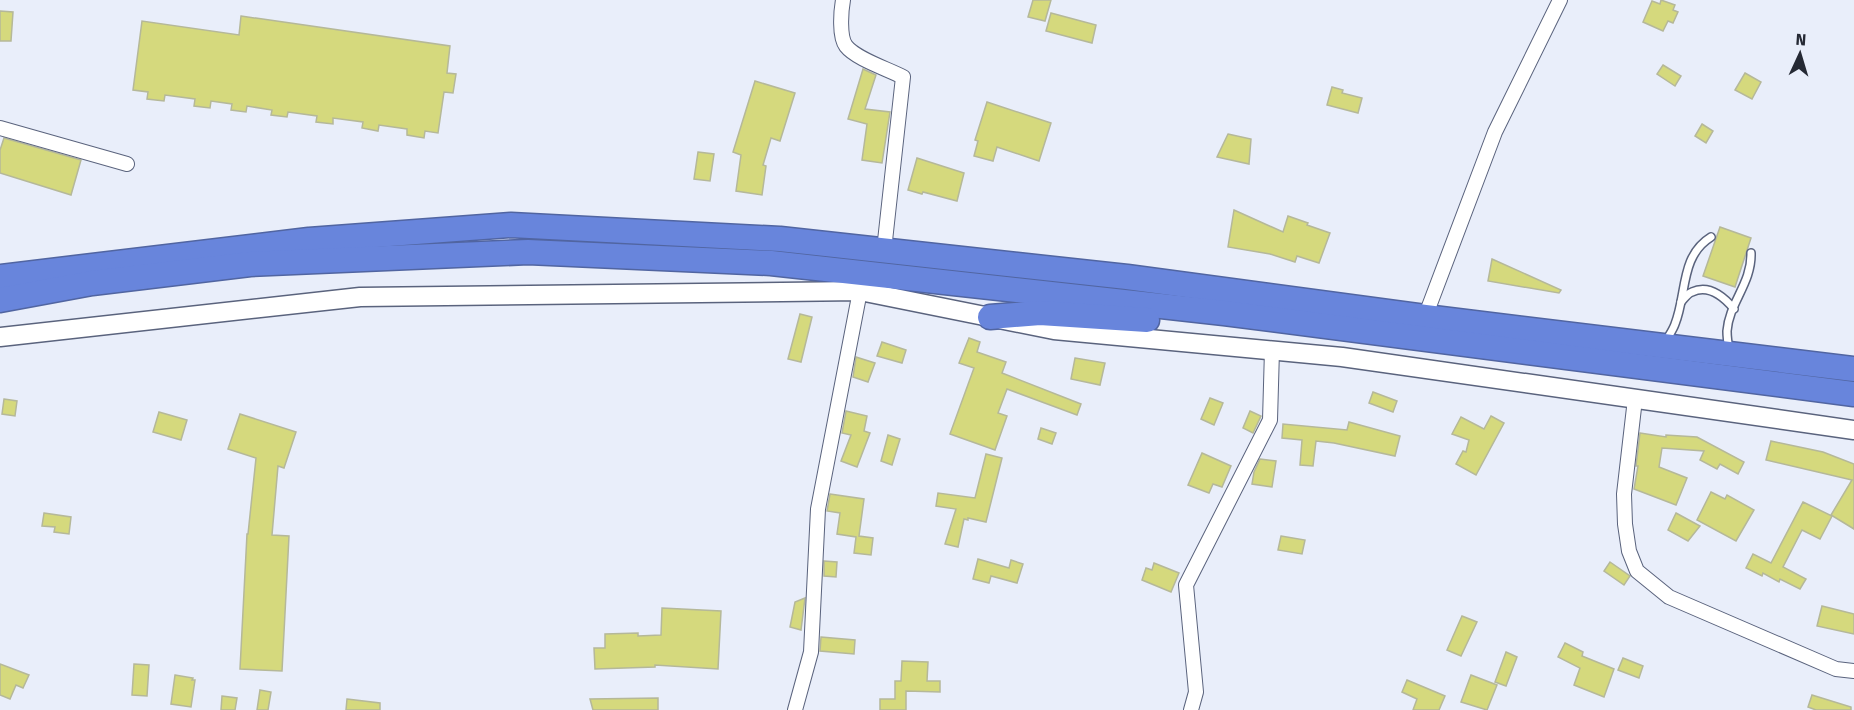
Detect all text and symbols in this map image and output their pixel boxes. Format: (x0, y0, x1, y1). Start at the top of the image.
north arrow (1770, 24, 1830, 84)
text: N (1795, 30, 1807, 49)

